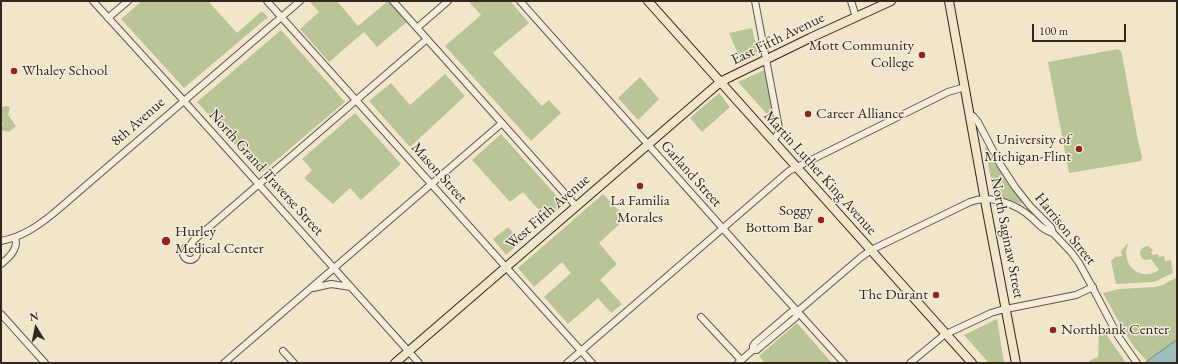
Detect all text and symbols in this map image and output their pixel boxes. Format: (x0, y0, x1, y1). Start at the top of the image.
street label: East Fifth Avenue (729, 9, 827, 69)
scale bar (1034, 16, 1128, 42)
text: 100 m (1039, 23, 1068, 39)
place label: Mott Community College (809, 37, 914, 72)
marker: Mott Community College (917, 50, 927, 60)
place label: Whaley School (22, 62, 107, 80)
marker: Whaley School (9, 66, 19, 76)
street label: 8th Avenue (107, 94, 169, 150)
place label: Career Alliance (816, 105, 904, 123)
street label: North Grand Traverse Street (205, 106, 327, 240)
street label: Martin Luther King Avenue (759, 107, 881, 239)
marker: Career Alliance (803, 109, 813, 119)
place label: University of Michigan-Flint (984, 131, 1071, 166)
street label: Garland Street (657, 137, 725, 211)
street label: Mason Street (407, 139, 471, 207)
marker: University of Michigan-Flint (1074, 144, 1084, 154)
street label: West Fifth Avenue (502, 171, 594, 253)
street label: North Saginaw Street (986, 176, 1028, 300)
marker: La Familia Morales (635, 181, 645, 191)
street label: Harrison Street (1030, 189, 1100, 269)
place label: La Familia Morales (610, 192, 670, 227)
place label: Soggy Bottom Bar (745, 202, 813, 237)
marker: Soggy Bottom Bar (816, 215, 826, 225)
place label: Hurley Medical Center (175, 223, 264, 258)
marker: Hurley Medical Center (160, 235, 172, 247)
place label: The Durant (859, 286, 928, 304)
marker: The Durant (931, 290, 941, 300)
north arrow (16, 308, 56, 348)
text: N (28, 309, 40, 324)
place label: Northbank Center (1061, 321, 1169, 339)
marker: Northbank Center (1048, 325, 1058, 335)

